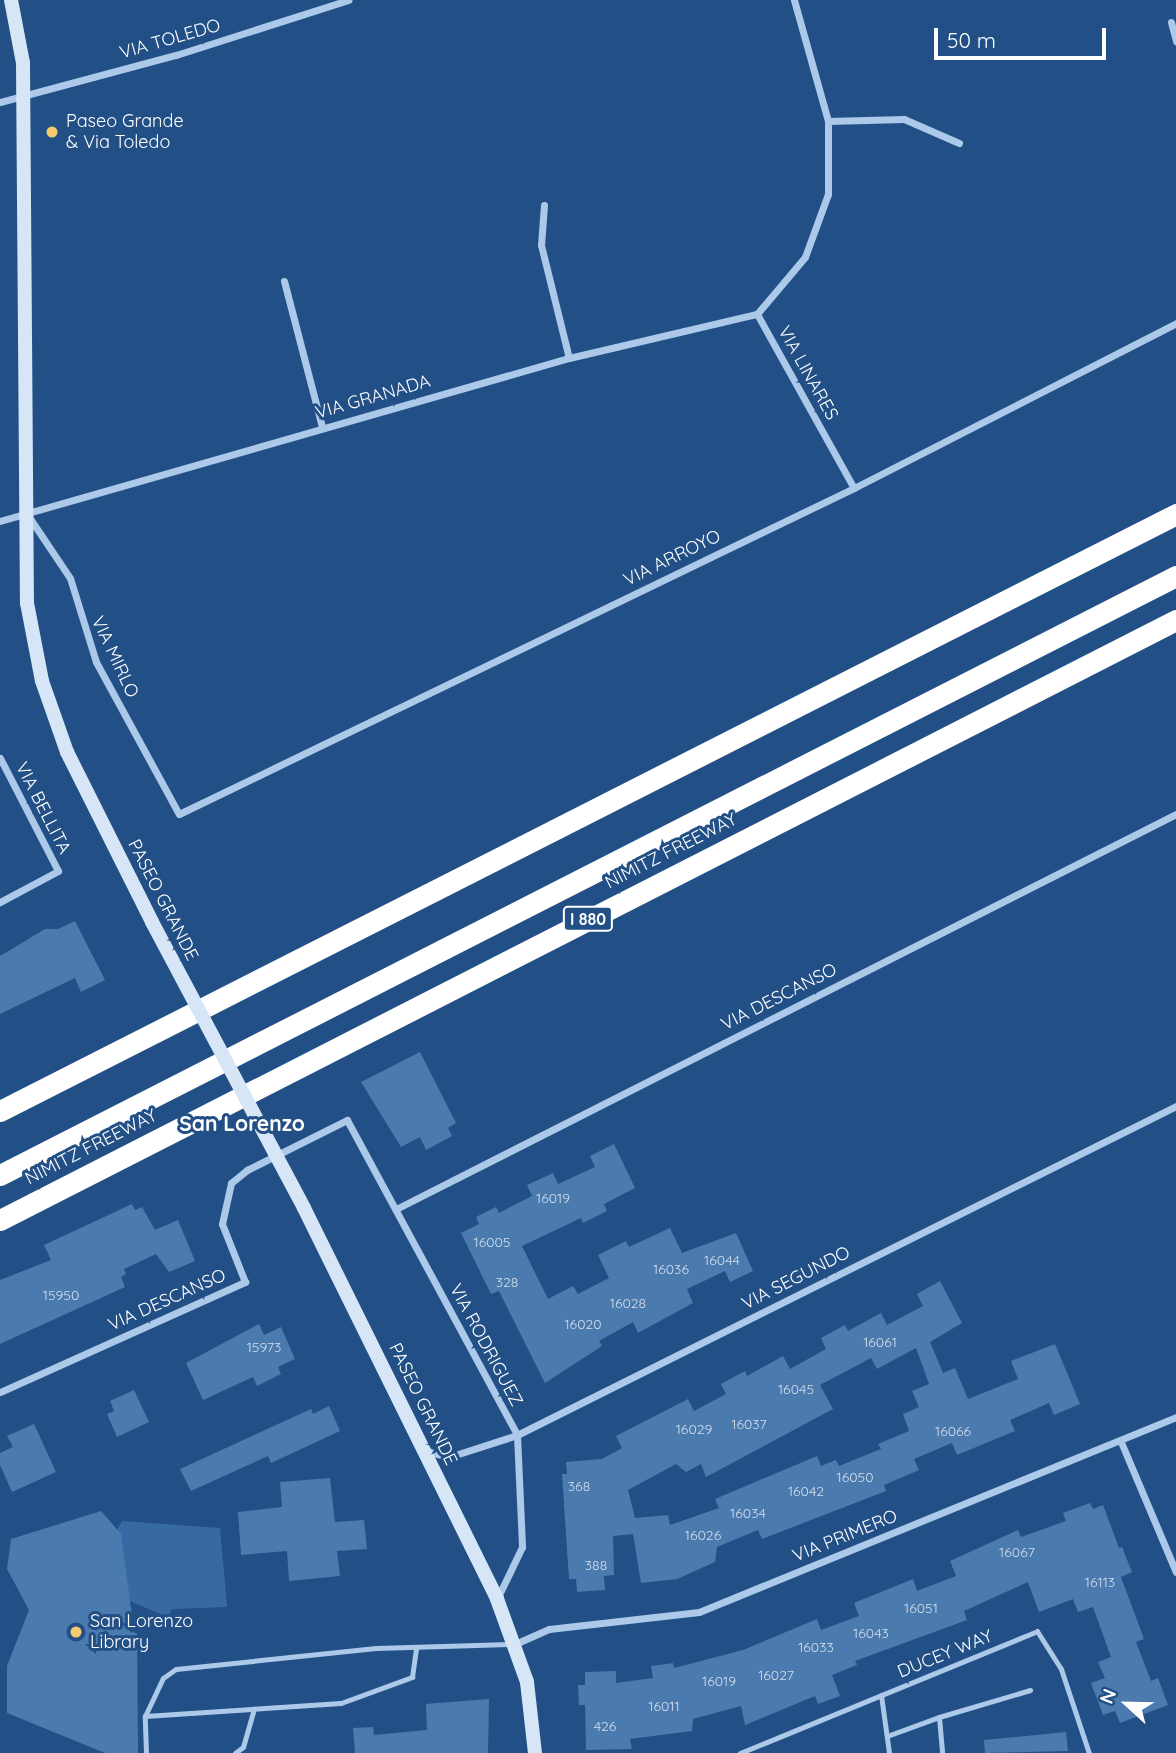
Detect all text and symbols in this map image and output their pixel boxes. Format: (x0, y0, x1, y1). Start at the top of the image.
street label: VIA TOLEDO (117, 14, 223, 64)
scale bar (938, 14, 1110, 58)
text: 50 m (947, 27, 996, 53)
place label: Paseo Grande & Via Toledo (66, 111, 184, 154)
marker: Paseo Grande & Via Toledo (44, 124, 60, 140)
street label: VIA LINARES (773, 322, 843, 424)
street label: VIA GRANADA (313, 370, 433, 424)
street label: VIA ARROYO (620, 525, 724, 591)
street label: VIA MIRLO (87, 613, 143, 701)
street label: VIA BELLITA (11, 758, 75, 858)
street label: NIMITZ FREEWAY (602, 808, 740, 894)
street label: PASEO GRANDE (123, 836, 203, 964)
road number: I 880 (562, 906, 614, 931)
street label: VIA DESCANSO (718, 959, 840, 1035)
street label: NIMITZ FREEWAY (22, 1104, 160, 1190)
district label: San Lorenzo (179, 1110, 305, 1136)
house number: 16019 (536, 1190, 570, 1206)
house number: 16005 (473, 1234, 511, 1250)
street label: VIA SEGUNDO (738, 1241, 854, 1315)
house number: 16044 (704, 1252, 740, 1268)
house number: 16036 (653, 1261, 689, 1277)
street label: VIA DESCANSO (105, 1264, 229, 1336)
house number: 328 (496, 1274, 518, 1290)
street label: VIA RODRIGUEZ (445, 1280, 527, 1410)
house number: 15950 (43, 1287, 79, 1303)
house number: 16028 (610, 1295, 646, 1311)
house number: 16020 (564, 1316, 602, 1332)
house number: 16061 (863, 1334, 897, 1350)
house number: 15973 (247, 1339, 281, 1355)
street label: PASEO GRANDE (384, 1339, 462, 1469)
house number: 16045 (778, 1381, 814, 1397)
house number: 16037 (731, 1416, 767, 1432)
house number: 16029 (676, 1421, 712, 1437)
house number: 16066 (935, 1423, 971, 1439)
house number: 16050 (836, 1469, 874, 1485)
house number: 368 (568, 1478, 590, 1494)
house number: 16042 (788, 1483, 824, 1499)
house number: 16034 (730, 1505, 766, 1521)
street label: VIA PRIMERO (789, 1505, 901, 1567)
house number: 16026 (685, 1527, 721, 1543)
house number: 16067 (999, 1544, 1035, 1560)
house number: 388 (585, 1557, 607, 1573)
house number: 16113 (1085, 1574, 1115, 1590)
house number: 16051 (904, 1600, 938, 1616)
place label: San Lorenzo Library (90, 1611, 193, 1654)
marker: San Lorenzo Library (68, 1624, 84, 1640)
house number: 16043 (853, 1625, 889, 1641)
street label: DUCEY WAY (894, 1625, 996, 1683)
house number: 16033 (798, 1639, 834, 1655)
house number: 16027 (758, 1667, 794, 1683)
north arrow (1092, 1669, 1162, 1739)
house number: 16019 (702, 1673, 736, 1689)
text: N (1094, 1685, 1121, 1707)
house number: 16011 (648, 1698, 680, 1714)
house number: 426 (594, 1718, 616, 1734)

